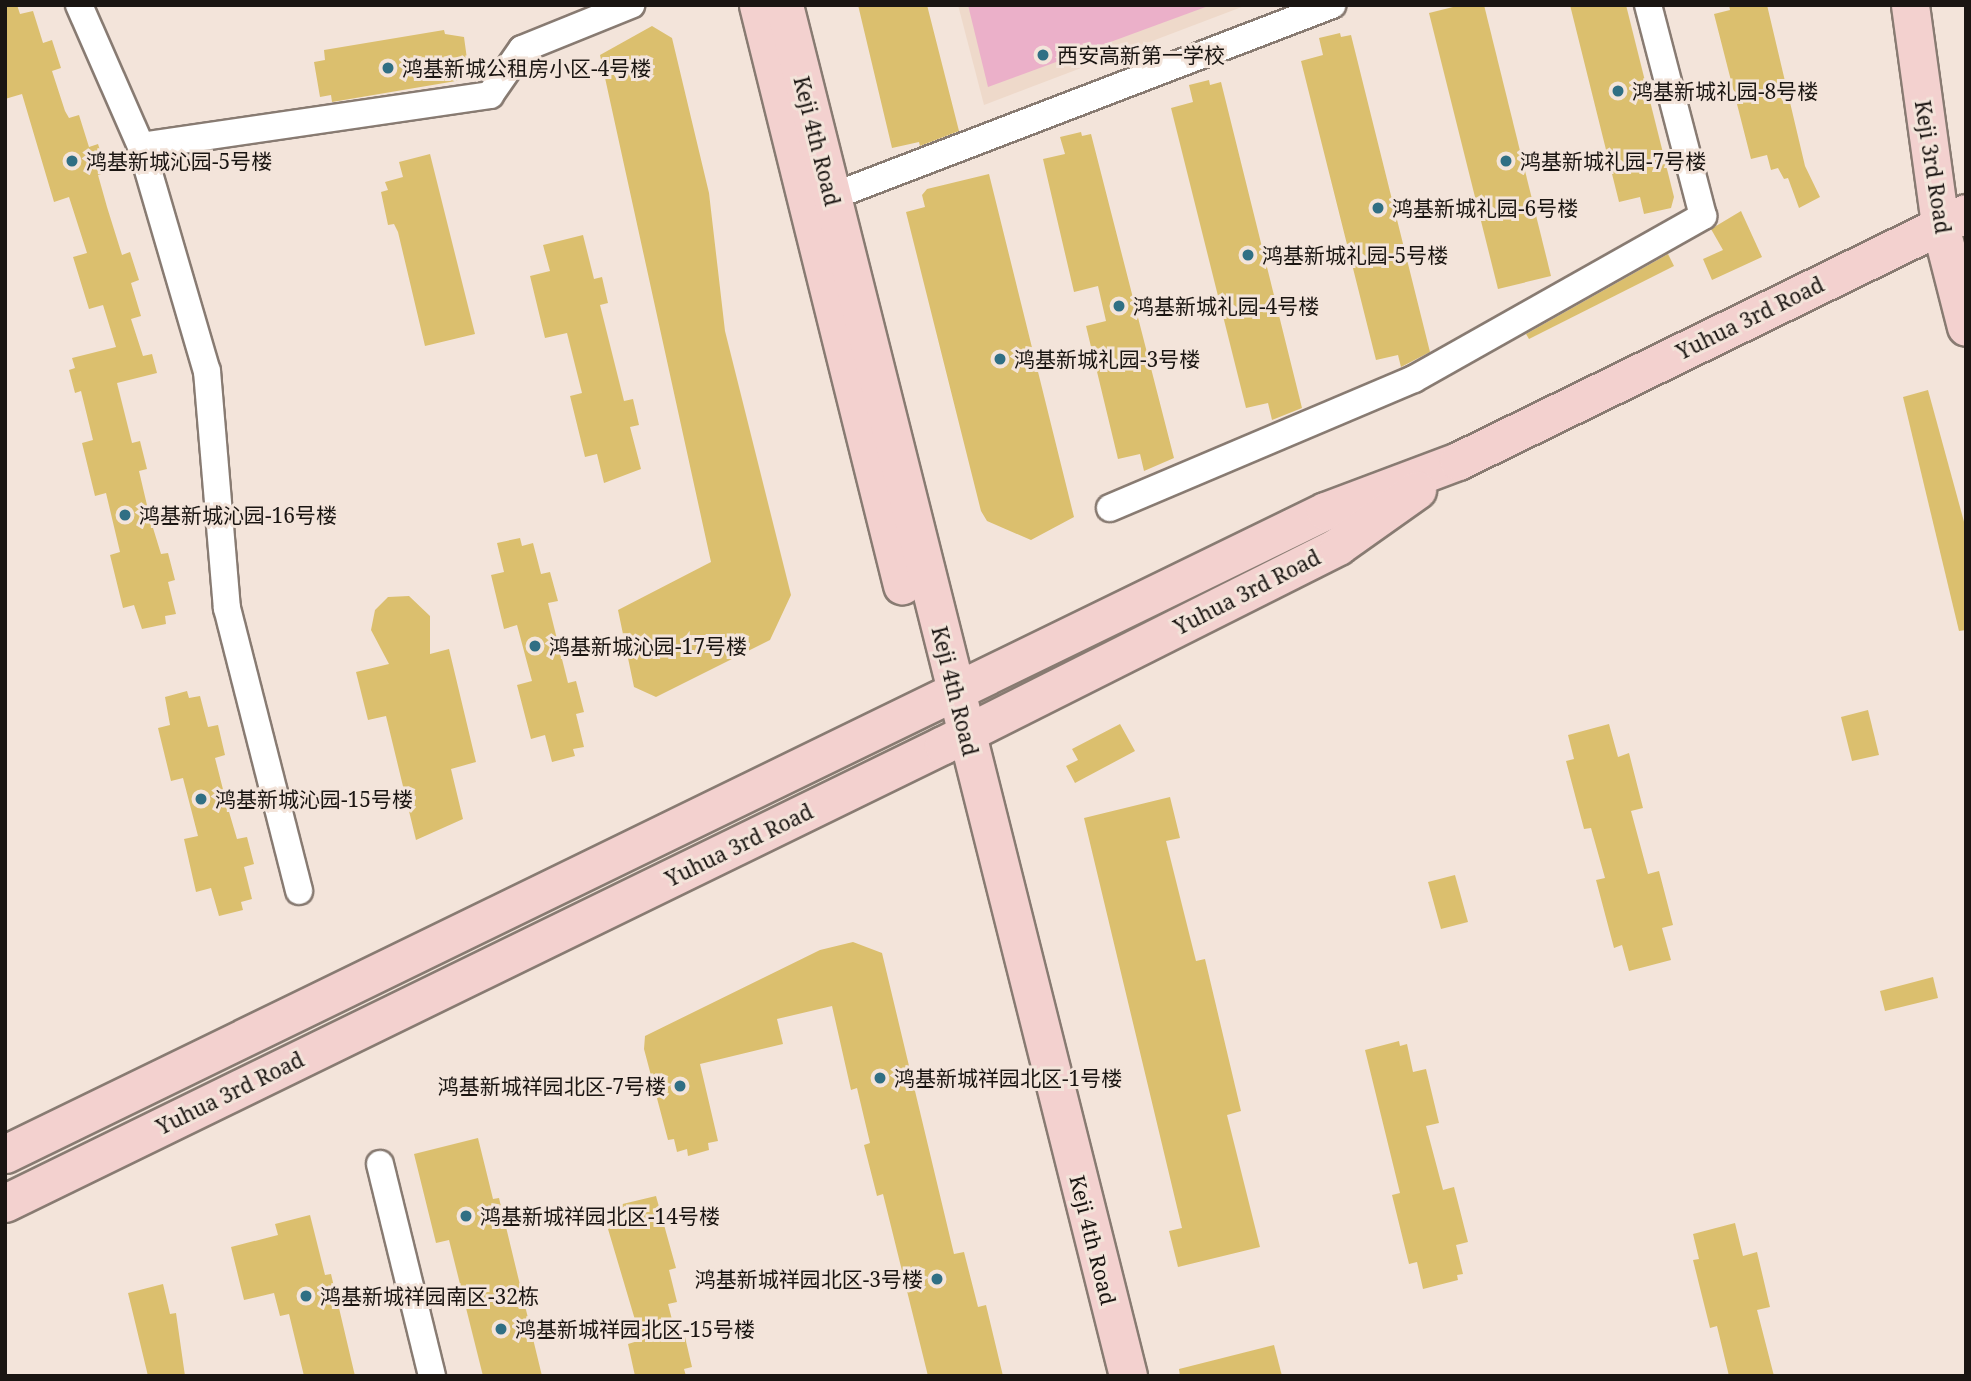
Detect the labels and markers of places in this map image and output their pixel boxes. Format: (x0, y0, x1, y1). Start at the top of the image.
place label: 西安高新第一学校 (1057, 42, 1225, 68)
marker: 西安高新第一学校 (1035, 47, 1051, 63)
place label: 鸿基新城公租房小区-4号楼 (402, 55, 651, 81)
marker: 鸿基新城公租房小区-4号楼 (380, 60, 396, 76)
place label: 鸿基新城礼园-8号楼 (1632, 78, 1818, 104)
marker: 鸿基新城礼园-8号楼 (1610, 83, 1626, 99)
place label: 鸿基新城沁园-5号楼 (86, 148, 272, 174)
place label: 鸿基新城礼园-7号楼 (1520, 148, 1706, 174)
marker: 鸿基新城沁园-5号楼 (64, 153, 80, 169)
marker: 鸿基新城礼园-7号楼 (1498, 153, 1514, 169)
place label: 鸿基新城礼园-6号楼 (1392, 195, 1578, 221)
marker: 鸿基新城礼园-6号楼 (1370, 200, 1386, 216)
place label: 鸿基新城礼园-5号楼 (1262, 242, 1448, 268)
marker: 鸿基新城礼园-5号楼 (1240, 247, 1256, 263)
place label: 鸿基新城礼园-4号楼 (1133, 293, 1319, 319)
marker: 鸿基新城礼园-4号楼 (1111, 298, 1127, 314)
place label: 鸿基新城礼园-3号楼 (1014, 346, 1200, 372)
marker: 鸿基新城礼园-3号楼 (992, 351, 1008, 367)
place label: 鸿基新城沁园-16号楼 (139, 502, 337, 528)
marker: 鸿基新城沁园-16号楼 (117, 507, 133, 523)
place label: 鸿基新城沁园-17号楼 (549, 633, 747, 659)
marker: 鸿基新城沁园-17号楼 (527, 638, 543, 654)
place label: 鸿基新城沁园-15号楼 (215, 786, 413, 812)
marker: 鸿基新城沁园-15号楼 (193, 791, 209, 807)
place label: 鸿基新城祥园北区-1号楼 (894, 1065, 1122, 1091)
marker: 鸿基新城祥园北区-1号楼 (872, 1070, 888, 1086)
place label: 鸿基新城祥园北区-7号楼 (438, 1073, 666, 1099)
marker: 鸿基新城祥园北区-7号楼 (672, 1078, 688, 1094)
place label: 鸿基新城祥园北区-14号楼 (480, 1203, 720, 1229)
marker: 鸿基新城祥园北区-14号楼 (458, 1208, 474, 1224)
place label: 鸿基新城祥园北区-3号楼 (695, 1266, 923, 1292)
marker: 鸿基新城祥园北区-3号楼 (929, 1271, 945, 1287)
place label: 鸿基新城祥园南区-32栋 (320, 1283, 539, 1309)
marker: 鸿基新城祥园南区-32栋 (298, 1288, 314, 1304)
place label: 鸿基新城祥园北区-15号楼 (515, 1316, 755, 1342)
marker: 鸿基新城祥园北区-15号楼 (493, 1321, 509, 1337)

